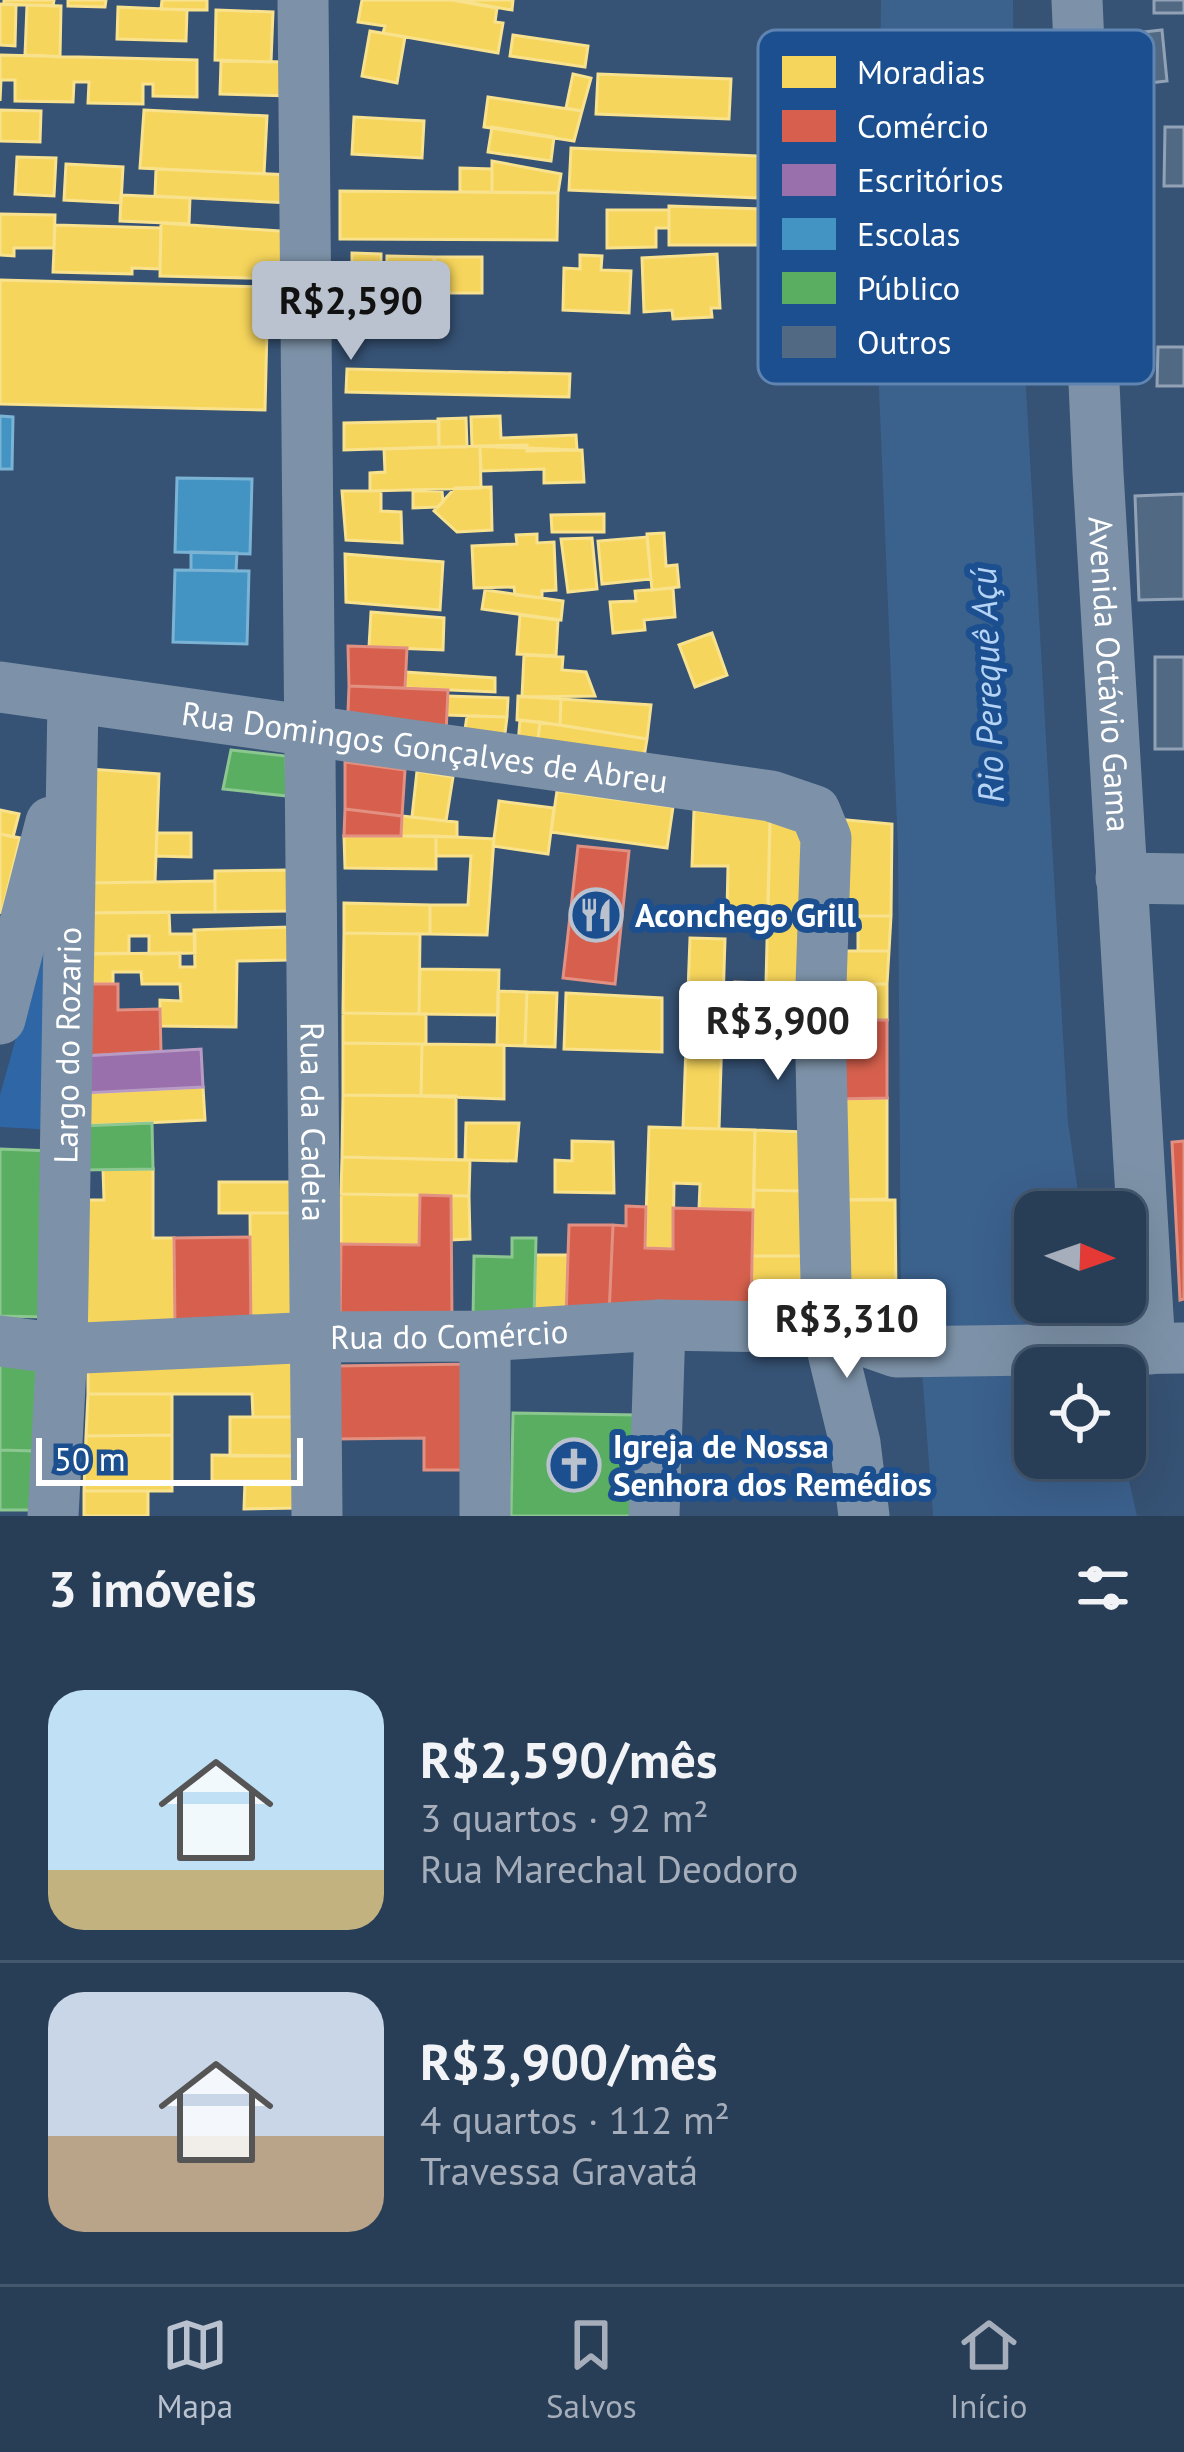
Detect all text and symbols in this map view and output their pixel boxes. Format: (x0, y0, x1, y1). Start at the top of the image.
legend (758, 30, 1154, 384)
text: Moradias (857, 50, 985, 93)
text: Comércio (857, 104, 989, 147)
text: Escritórios (857, 158, 1004, 201)
text: Escolas (857, 212, 960, 255)
pin: R$2,590 (240, 261, 462, 363)
text: Público (857, 266, 960, 309)
text: R$2,590 (279, 274, 423, 325)
text: Outros (857, 320, 951, 363)
street label: Avenida Octávio Gama (1080, 515, 1141, 833)
water label: Rio Perequê Açú (959, 566, 1014, 804)
street label: Rua Domingos Gonçalves de Abreu (179, 691, 671, 802)
restaurant icon: Aconchego Grill (568, 887, 624, 943)
place label: Aconchego Grill (635, 893, 856, 936)
street label: Largo do Rozario (43, 927, 90, 1164)
pin: R$3,900 (667, 981, 889, 1083)
text: R$3,900 (706, 994, 850, 1045)
street label: Rua da Cadeia (291, 1022, 336, 1222)
north arrow (1014, 1191, 1146, 1323)
map controls (1014, 1191, 1146, 1479)
pin: R$3,310 (736, 1279, 958, 1381)
text: R$3,310 (775, 1292, 919, 1343)
street label: Rua do Comércio (330, 1309, 569, 1358)
button: locate (1014, 1347, 1146, 1479)
place label: Igreja de Nossa Senhora dos Remédios (613, 1424, 932, 1505)
scale bar (36, 1432, 303, 1485)
text: 50 m (54, 1437, 126, 1480)
church icon: Igreja de Nossa Senhora dos Remédios (546, 1437, 602, 1493)
text: 3 imóveis (48, 1555, 257, 1621)
icon: filters (1070, 1555, 1136, 1621)
text: R$2,590/mês (420, 1726, 717, 1792)
icon: home (144, 1738, 288, 1882)
text: 3 quartos · 92 m² (420, 1792, 709, 1843)
text: Rua Marechal Deodoro (420, 1843, 798, 1894)
text: R$3,900/mês (420, 2028, 717, 2094)
icon: home (144, 2040, 288, 2184)
text: 4 quartos · 112 m² (420, 2094, 730, 2145)
text: Travessa Gravatá (420, 2145, 698, 2196)
tab: Mapa (156, 2312, 233, 2427)
tab: Salvos (546, 2312, 637, 2427)
tab: Início (950, 2312, 1028, 2427)

